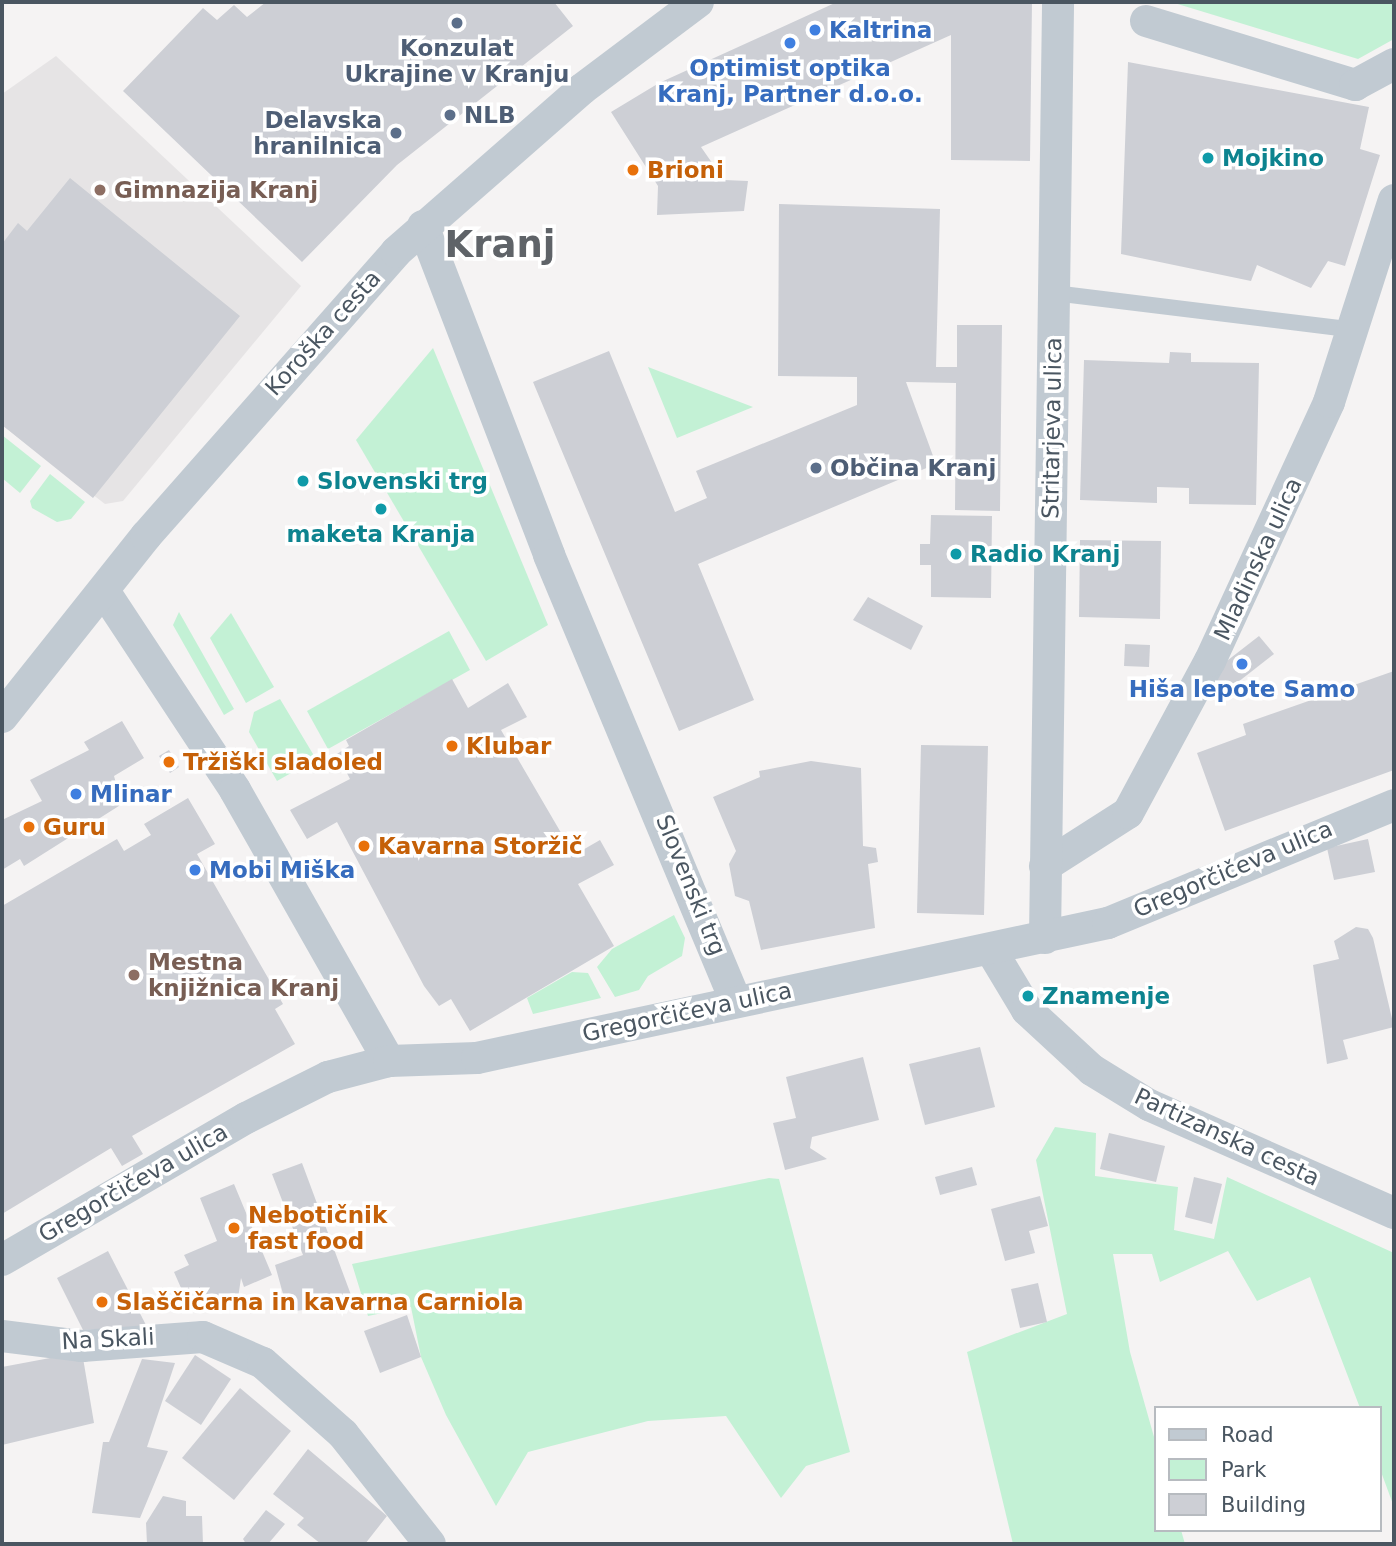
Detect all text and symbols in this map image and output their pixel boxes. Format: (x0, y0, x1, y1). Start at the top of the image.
marker: Konzulat Ukrajine v Kranju (449, 15, 465, 31)
place label: Kaltrina (829, 16, 932, 44)
marker: Kaltrina (807, 22, 823, 38)
place label: Konzulat Ukrajine v Kranju (345, 34, 569, 88)
marker: Optimist optika Kranj, Partner d.o.o. (782, 35, 798, 51)
place label: Optimist optika Kranj, Partner d.o.o. (657, 54, 923, 108)
place label: NLB (464, 101, 515, 129)
place label: Delavska hranilnica (253, 106, 382, 160)
marker: NLB (442, 107, 458, 123)
marker: Delavska hranilnica (388, 125, 404, 141)
place label: Mojkino (1222, 144, 1324, 172)
marker: Mojkino (1200, 150, 1216, 166)
place label: Brioni (647, 156, 724, 184)
marker: Brioni (625, 162, 641, 178)
place label: Gimnazija Kranj (114, 176, 318, 204)
marker: Gimnazija Kranj (92, 182, 108, 198)
district label: Kranj (445, 223, 555, 267)
street label: Koroška cesta (259, 265, 387, 401)
street label: Stritarjeva ulica (1037, 337, 1067, 519)
place label: Občina Kranj (830, 454, 996, 482)
marker: Občina Kranj (808, 460, 824, 476)
place label: Slovenski trg (317, 467, 488, 495)
marker: Slovenski trg (295, 473, 311, 489)
street label: Mladinska ulica (1208, 473, 1308, 645)
marker: maketa Kranja (373, 501, 389, 517)
place label: maketa Kranja (287, 520, 475, 548)
place label: Radio Kranj (970, 540, 1120, 568)
marker: Radio Kranj (948, 546, 964, 562)
marker: Hiša lepote Samo (1234, 656, 1250, 672)
place label: Hiša lepote Samo (1129, 675, 1355, 703)
place label: Klubar (466, 732, 551, 760)
marker: Klubar (444, 738, 460, 754)
place label: Tržiški sladoled (183, 748, 383, 776)
marker: Tržiški sladoled (161, 754, 177, 770)
place label: Mlinar (90, 780, 172, 808)
marker: Mlinar (68, 786, 84, 802)
street label: Slovenski trg (650, 811, 732, 959)
place label: Guru (43, 813, 106, 841)
street label: Gregorčičeva ulica (1129, 815, 1337, 923)
marker: Guru (21, 819, 37, 835)
place label: Kavarna Storžič (378, 832, 583, 860)
marker: Kavarna Storžič (356, 838, 372, 854)
place label: Mobi Miška (209, 856, 355, 884)
marker: Mobi Miška (187, 862, 203, 878)
place label: Mestna knjižnica Kranj (148, 948, 339, 1002)
marker: Mestna knjižnica Kranj (126, 967, 142, 983)
street label: Gregorčičeva ulica (580, 976, 794, 1048)
place label: Znamenje (1042, 982, 1170, 1010)
marker: Znamenje (1020, 988, 1036, 1004)
street label: Partizanska cesta (1130, 1082, 1324, 1192)
street label: Gregorčičeva ulica (34, 1118, 232, 1248)
place label: Nebotičnik fast food (248, 1201, 387, 1255)
marker: Nebotičnik fast food (226, 1220, 242, 1236)
place label: Slaščičarna in kavarna Carniola (116, 1288, 524, 1316)
marker: Slaščičarna in kavarna Carniola (94, 1294, 110, 1310)
street label: Na Skali (61, 1323, 155, 1355)
legend (1154, 1406, 1382, 1532)
text: Road (1221, 1423, 1274, 1447)
text: Park (1221, 1458, 1266, 1482)
text: Building (1221, 1493, 1306, 1517)

